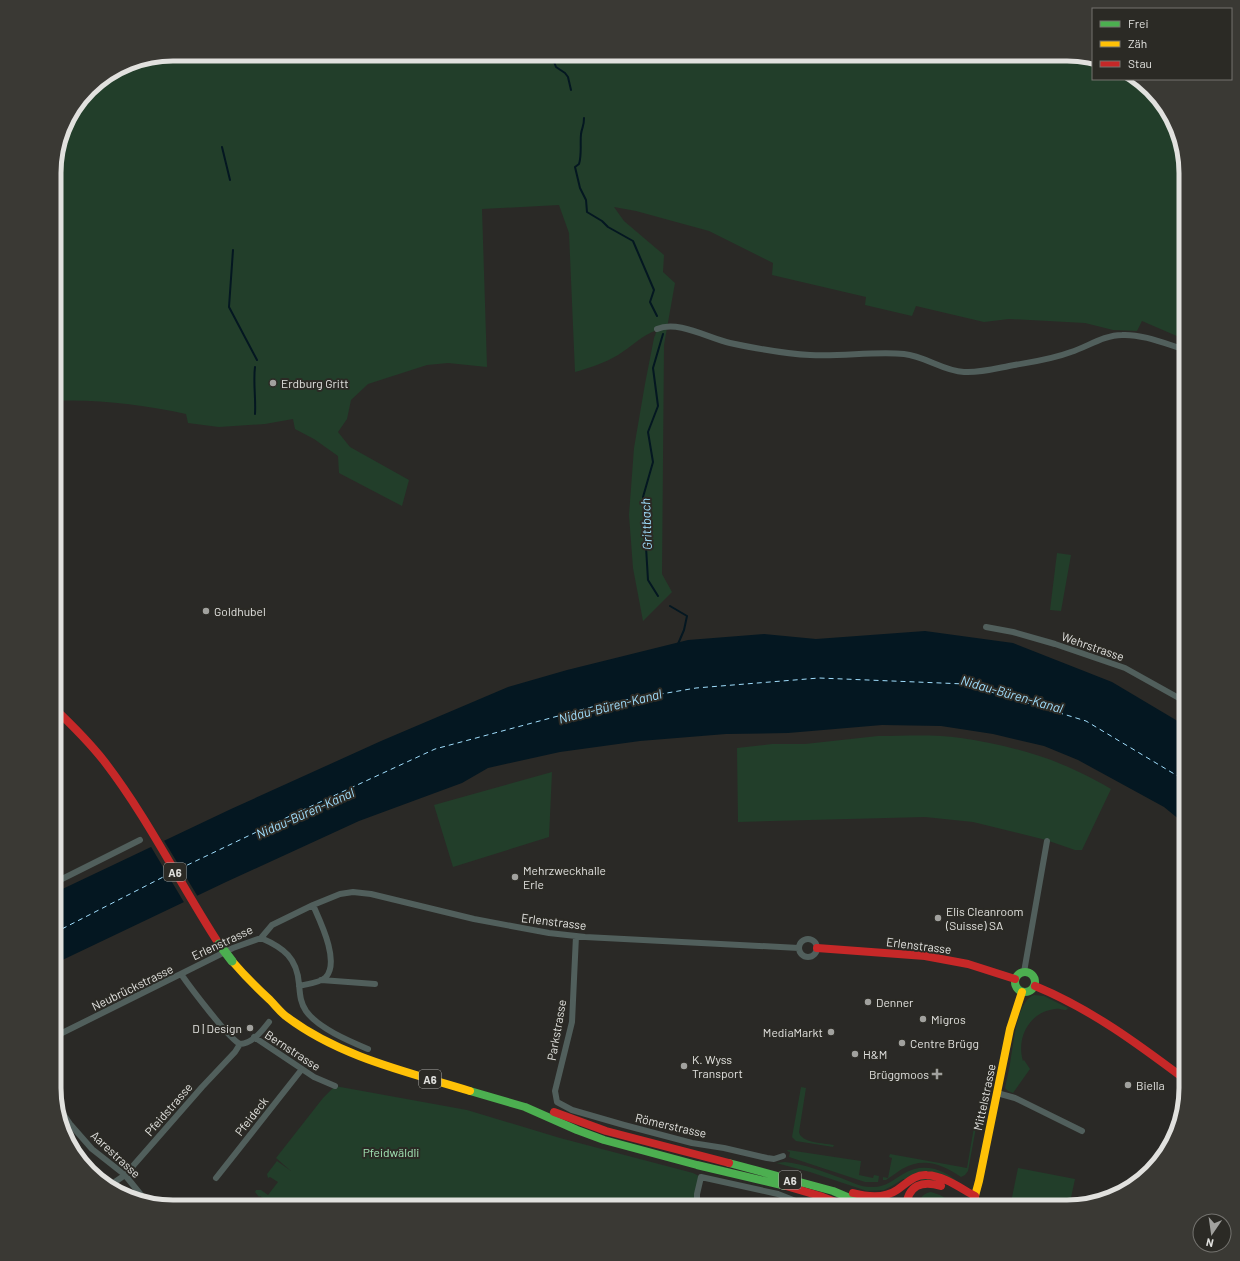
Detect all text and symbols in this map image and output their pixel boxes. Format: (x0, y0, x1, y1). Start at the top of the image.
legend (1092, 8, 1232, 80)
text: Frei (1128, 16, 1148, 30)
text: Zäh (1128, 36, 1147, 50)
text: Stau (1128, 56, 1152, 70)
place label: Erdburg Gritt (281, 376, 349, 390)
marker: Erdburg Gritt (268, 378, 278, 388)
water label: Grittbach (637, 498, 655, 550)
place label: Goldhubel (214, 604, 266, 618)
marker: Goldhubel (201, 606, 211, 616)
street label: Wehrstrasse (1060, 629, 1126, 663)
water label: Nidau-Büren-Kanal (959, 672, 1065, 716)
water label: Nidau-Büren-Kanal (557, 685, 663, 727)
water label: Nidau-Büren-Kanal (253, 784, 357, 842)
road number: A6 (164, 863, 186, 881)
place label: Mehrzweckhalle Erle (523, 863, 606, 891)
marker: Mehrzweckhalle Erle (510, 872, 520, 882)
place label: Elis Cleanroom (Suisse) SA (945, 904, 1024, 932)
street label: Erlenstrasse (521, 910, 587, 932)
marker: Elis Cleanroom (Suisse) SA (933, 913, 943, 923)
street label: Erlenstrasse (189, 922, 255, 962)
street label: Erlenstrasse (886, 934, 952, 956)
street label: Neubrückstrasse (89, 961, 175, 1013)
place label: Denner (876, 995, 914, 1009)
marker: Denner (863, 997, 873, 1007)
street label: Parkstrasse (544, 998, 568, 1062)
place label: Migros (931, 1012, 966, 1026)
marker: Migros (918, 1014, 928, 1024)
place label: D | Design (192, 1021, 242, 1035)
marker: D | Design (245, 1023, 255, 1033)
place label: MediaMarkt (763, 1025, 823, 1039)
street label: Bernstrasse (263, 1027, 323, 1073)
marker: MediaMarkt (826, 1027, 836, 1037)
place label: Centre Brügg (910, 1036, 979, 1050)
marker: Centre Brügg (897, 1038, 907, 1048)
place label: H&M (863, 1047, 887, 1061)
marker: H&M (850, 1049, 860, 1059)
place label: K. Wyss Transport (692, 1052, 743, 1080)
marker: K. Wyss Transport (679, 1061, 689, 1071)
street label: Mittelstrasse (970, 1062, 998, 1132)
place label: Brüggmoos (869, 1067, 929, 1081)
marker: Brüggmoos (932, 1069, 942, 1079)
road number: A6 (419, 1070, 441, 1088)
place label: Biella (1136, 1078, 1165, 1092)
street label: Pfeidstrasse (141, 1080, 195, 1138)
marker: Biella (1123, 1080, 1133, 1090)
street label: Pfeideck (231, 1094, 271, 1138)
street label: Römerstrasse (634, 1110, 708, 1140)
street label: Aarestrasse (88, 1128, 144, 1180)
park label: Pfeidwäldli (363, 1145, 419, 1159)
road number: A6 (779, 1171, 801, 1189)
north arrow (1192, 1213, 1232, 1253)
text: N (1205, 1236, 1215, 1250)

